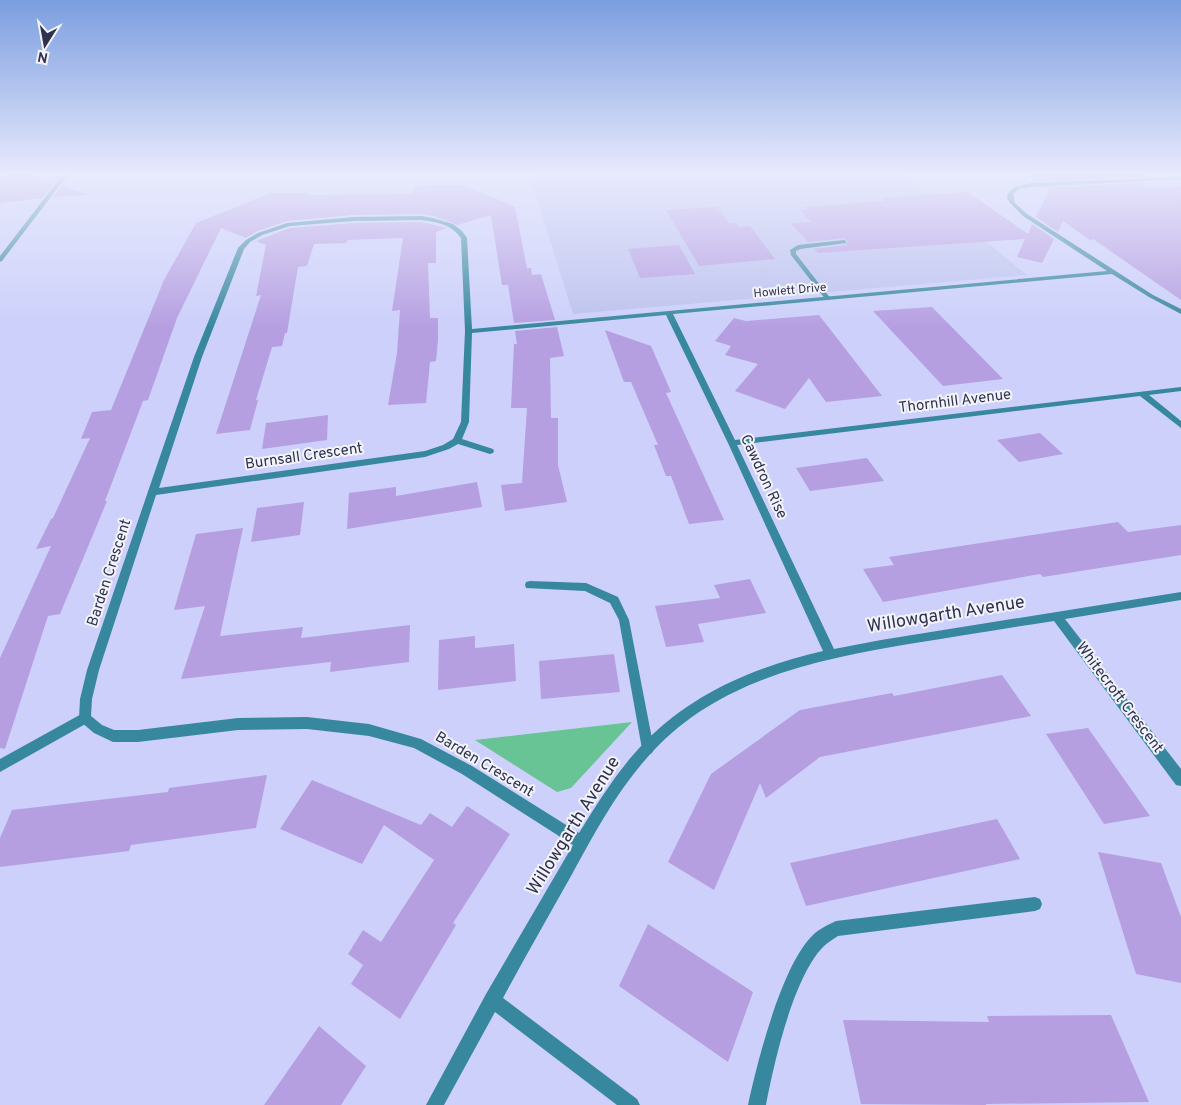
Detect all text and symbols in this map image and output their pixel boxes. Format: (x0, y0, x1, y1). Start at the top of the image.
north arrow (20, 20, 70, 70)
text: N (36, 47, 49, 66)
street label: Howlett Drive (753, 280, 827, 302)
street label: Thornhill Avenue (898, 386, 1012, 418)
street label: Cawdron Rise (735, 432, 791, 522)
street label: Burnsall Crescent (244, 439, 364, 475)
street label: Barden Crescent (84, 517, 136, 629)
street label: Willowgarth Avenue (866, 591, 1026, 639)
street label: Whitecroft Crescent (1071, 639, 1167, 757)
street label: Barden Crescent (431, 728, 537, 802)
street label: Willowgarth Avenue (522, 752, 626, 900)

